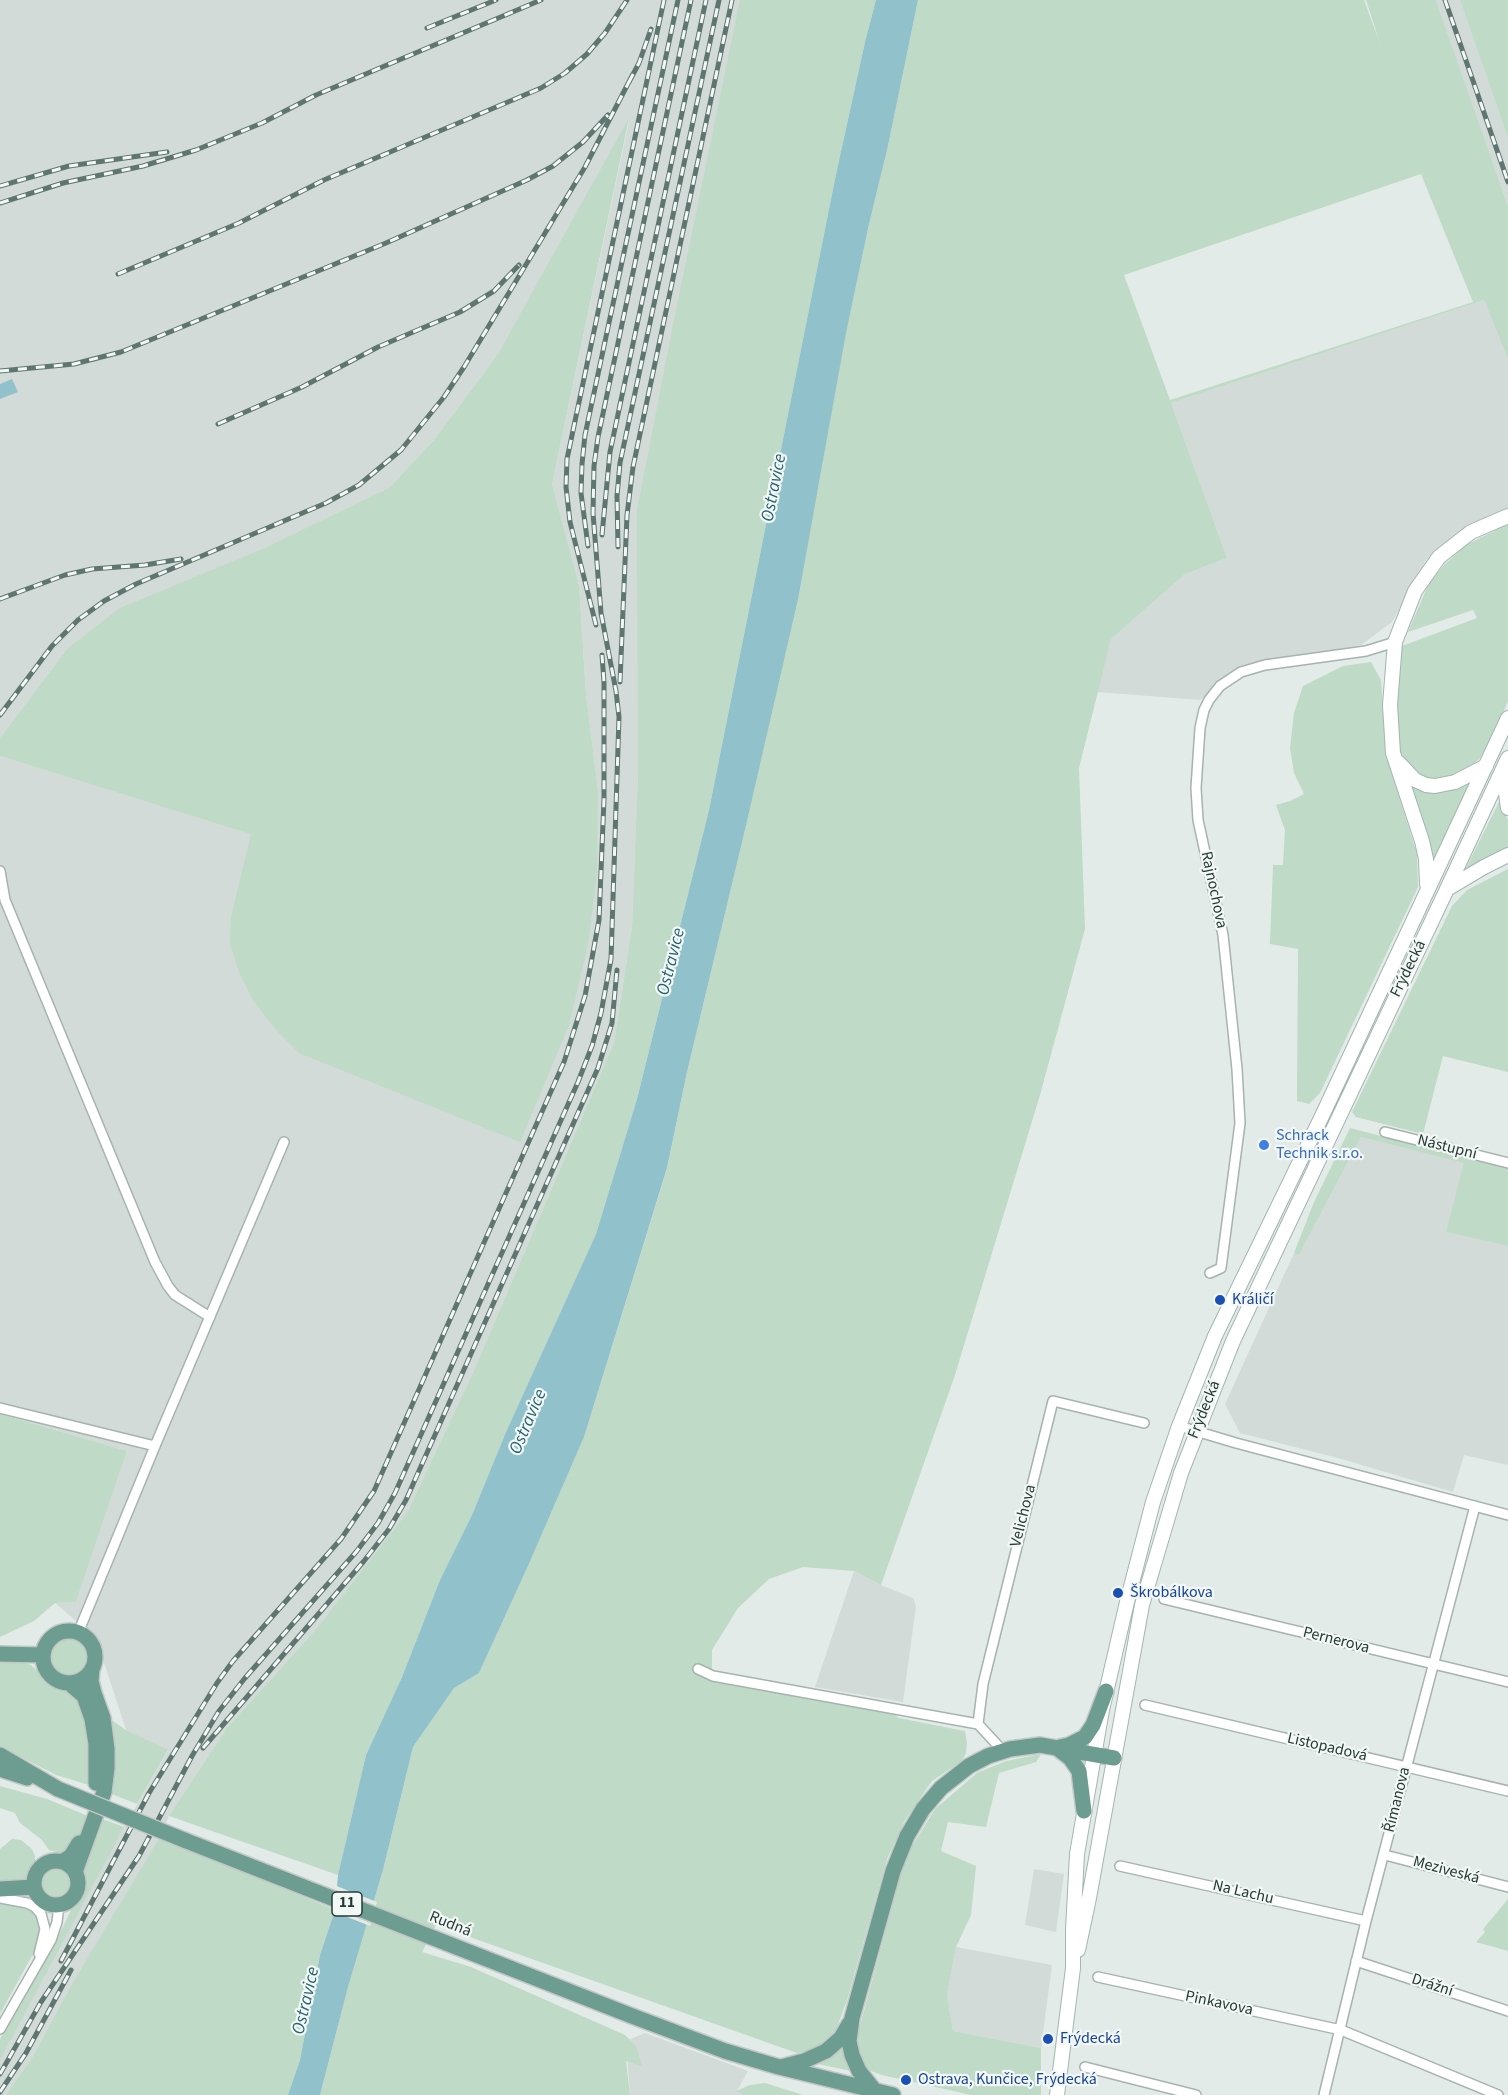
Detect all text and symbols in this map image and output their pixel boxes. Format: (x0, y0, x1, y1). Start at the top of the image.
water label: Ostravice (758, 452, 792, 524)
street label: Rajnochova (1195, 850, 1231, 930)
water label: Ostravice (653, 926, 691, 998)
street label: Frýdecká (1387, 937, 1431, 1001)
place label: Schrack Technik s.r.o. (1276, 1126, 1363, 1164)
street label: Nástupní (1415, 1131, 1479, 1165)
marker: Schrack Technik s.r.o. (1257, 1138, 1271, 1152)
place label: Králičí (1232, 1290, 1274, 1310)
marker: Králičí (1213, 1293, 1227, 1307)
street label: Frýdecká (1185, 1378, 1225, 1442)
water label: Ostravice (506, 1386, 552, 1458)
street label: Velichova (1007, 1483, 1041, 1549)
place label: Škrobálkova (1130, 1583, 1213, 1603)
marker: Škrobálkova (1111, 1586, 1125, 1600)
street label: Pernerova (1301, 1623, 1371, 1659)
street label: Listopadová (1285, 1729, 1369, 1767)
street label: Římanova (1381, 1765, 1415, 1835)
street label: Meziveská (1411, 1853, 1481, 1889)
street label: Na Lachu (1211, 1877, 1275, 1909)
road number: 11 (332, 1892, 362, 1916)
street label: Rudná (426, 1908, 474, 1942)
water label: Ostravice (289, 1965, 325, 2037)
street label: Drážní (1409, 1970, 1455, 2002)
street label: Pinkavova (1183, 1987, 1255, 2021)
place label: Frýdecká (1060, 2029, 1121, 2049)
marker: Frýdecká (1041, 2032, 1055, 2046)
place label: Ostrava, Kunčice, Frýdecká (918, 2070, 1097, 2090)
marker: Ostrava, Kunčice, Frýdecká (899, 2073, 913, 2087)

